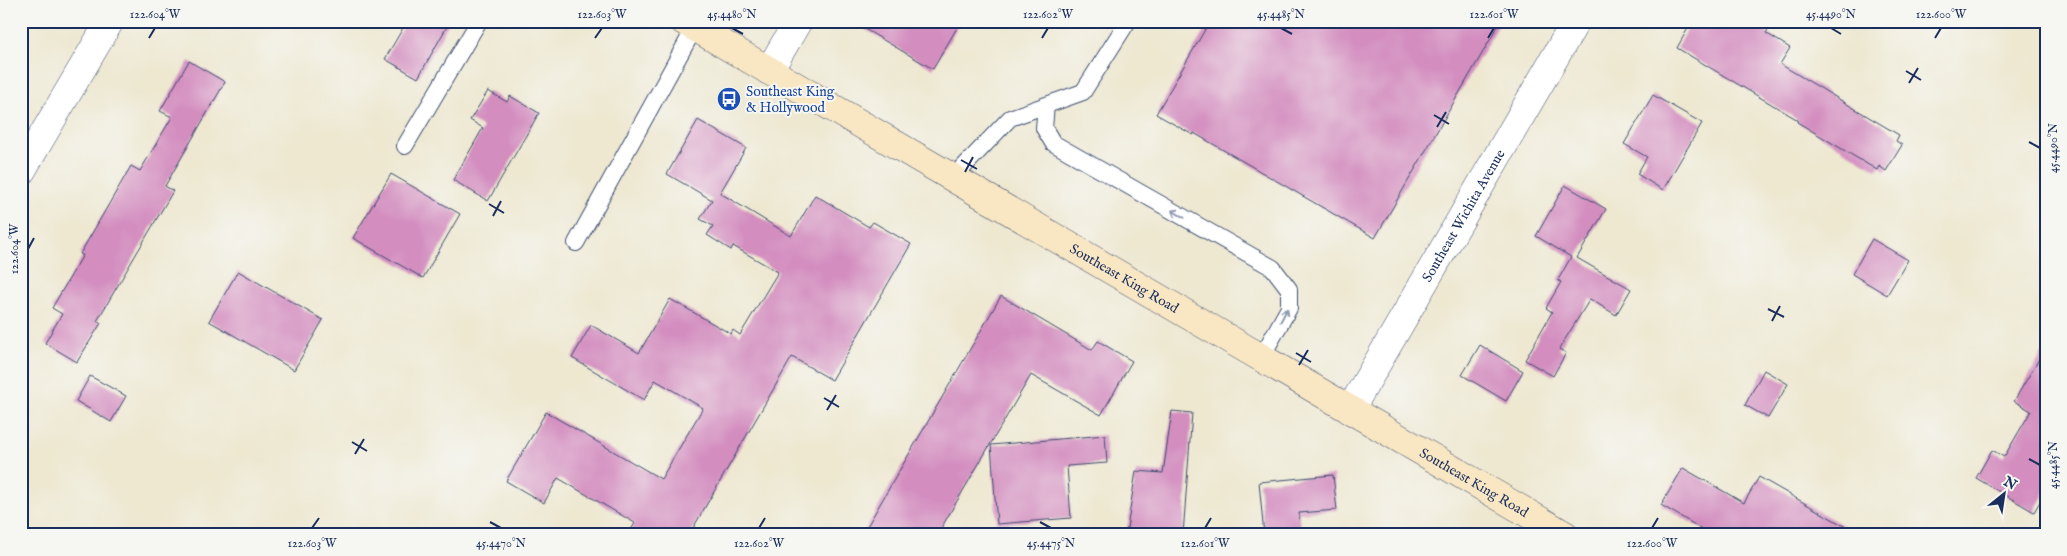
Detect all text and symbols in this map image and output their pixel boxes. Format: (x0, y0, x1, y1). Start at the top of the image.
text: 122.604°W (130, 7, 181, 22)
text: 122.603°W (578, 7, 627, 22)
text: 45.4480°N (707, 7, 757, 22)
text: 122.602°W (1023, 7, 1074, 22)
text: 45.4485°N (1257, 7, 1306, 22)
text: 122.601°W (1470, 7, 1519, 22)
text: 45.4490°N (1806, 7, 1857, 22)
text: 122.600°W (1916, 7, 1967, 22)
place label: Southeast King & Hollywood (746, 83, 835, 117)
bus stop icon: Southeast King & Hollywood (716, 86, 742, 112)
text: 45.4490°N (2046, 122, 2061, 173)
street label: Southeast Wichita Avenue (1418, 146, 1510, 286)
one-way arrow (1170, 209, 1185, 219)
text: 122.604°W (7, 223, 22, 274)
street label: Southeast King Road (1066, 240, 1182, 318)
one-way arrow (1280, 308, 1290, 323)
text: 45.4485°N (2046, 440, 2061, 489)
street label: Southeast King Road (1416, 444, 1532, 522)
north arrow (1980, 468, 2030, 518)
text: N (1999, 472, 2020, 494)
text: 122.603°W (288, 536, 337, 551)
text: 45.4470°N (476, 536, 527, 551)
text: 122.602°W (734, 536, 785, 551)
text: 45.4475°N (1027, 536, 1076, 551)
text: 122.601°W (1181, 536, 1230, 551)
text: 122.600°W (1627, 536, 1678, 551)

